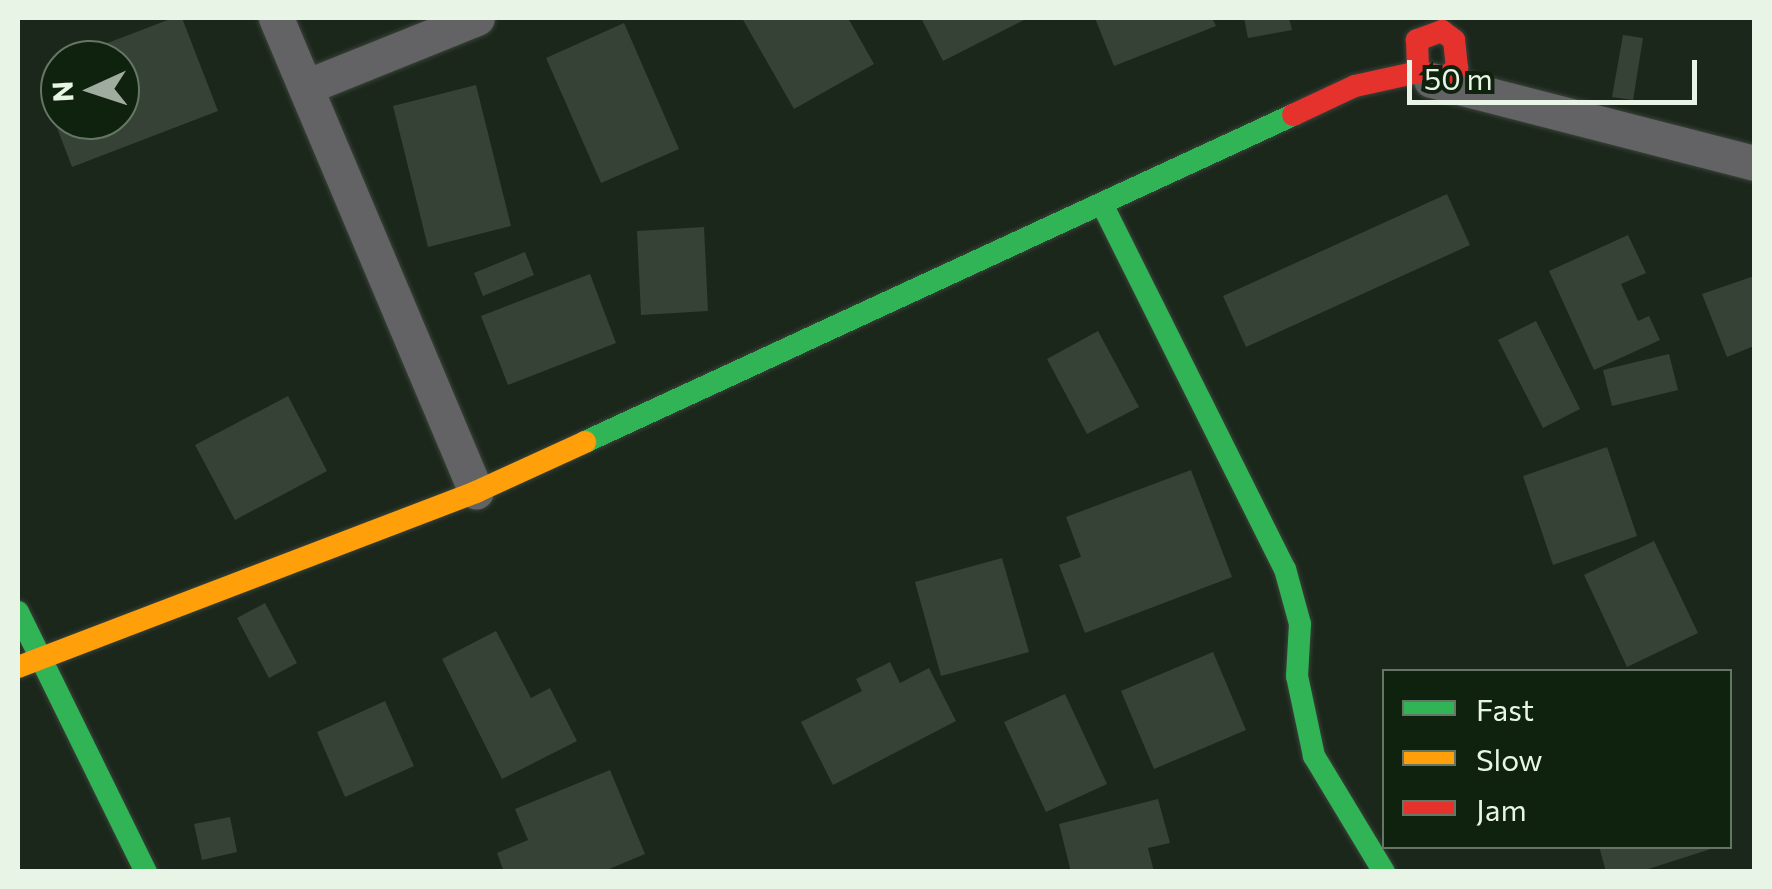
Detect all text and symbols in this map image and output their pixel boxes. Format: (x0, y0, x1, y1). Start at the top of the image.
north arrow (40, 40, 140, 140)
scale bar (1412, 40, 1702, 102)
text: 50 m (1424, 59, 1493, 96)
text: N (45, 80, 80, 103)
legend (1382, 669, 1732, 849)
text: Fast (1476, 690, 1534, 727)
text: Slow (1476, 740, 1543, 777)
text: Jam (1476, 790, 1527, 827)

